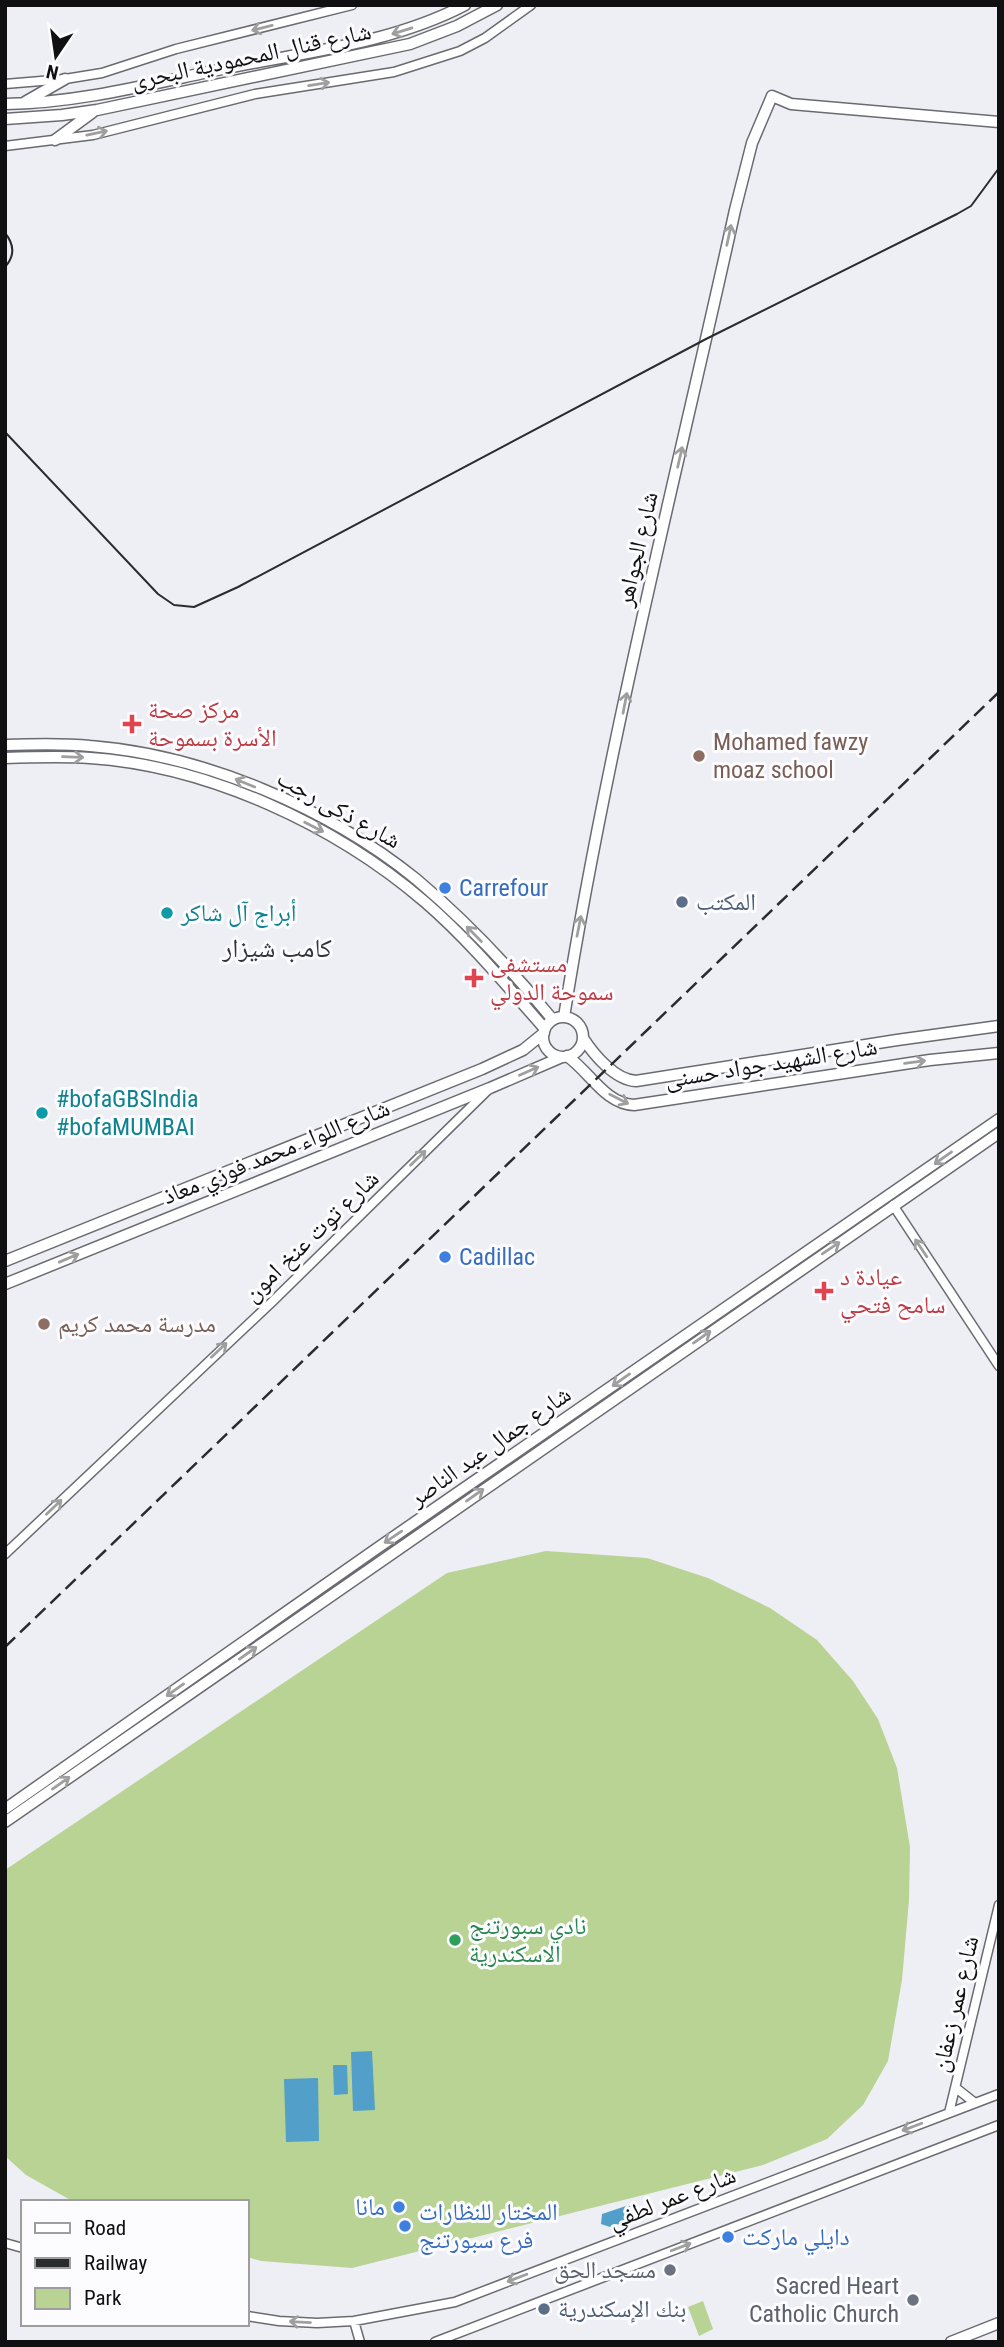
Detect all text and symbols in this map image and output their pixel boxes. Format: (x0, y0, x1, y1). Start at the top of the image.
street label: شارع قنال المحمودية البحرى (128, 17, 374, 96)
north arrow (21, 21, 91, 91)
one-way arrow (251, 21, 274, 35)
one-way arrow (391, 26, 413, 39)
text: N (44, 60, 61, 85)
one-way arrow (307, 77, 330, 90)
one-way arrow (85, 126, 108, 140)
one-way arrow (723, 224, 736, 247)
one-way arrow (674, 446, 687, 469)
street label: شارع الجواهر (610, 489, 665, 610)
one-way arrow (618, 692, 632, 715)
place label: مركز صحة الأسرة بسموحة (148, 696, 277, 752)
marker: مركز صحة الأسرة بسموحة (122, 714, 142, 734)
place label: Mohamed fawzy moaz school (713, 728, 868, 784)
marker: Mohamed fawzy moaz school (691, 748, 707, 764)
one-way arrow (62, 751, 85, 764)
street label: شارع ذكى رجب (272, 764, 406, 855)
one-way arrow (235, 775, 256, 788)
one-way arrow (303, 820, 324, 834)
place label: Carrefour (459, 874, 548, 902)
marker: Carrefour (437, 880, 453, 896)
place label: المكتب (696, 888, 756, 916)
marker: المكتب (674, 894, 690, 910)
place label: أبراج آل شاكر (180, 899, 297, 928)
marker: أبراج آل شاكر (159, 905, 175, 921)
one-way arrow (573, 915, 586, 938)
one-way arrow (466, 925, 483, 942)
district label: كامب شيزار (221, 933, 332, 963)
place label: مستشفى سموحة الدولي (490, 950, 614, 1011)
marker: مستشفى سموحة الدولي (464, 968, 484, 988)
street label: شارع الشهيد جواد حسنى (663, 1032, 879, 1095)
one-way arrow (903, 1056, 926, 1069)
one-way arrow (518, 1064, 539, 1077)
place label: #bofaGBSIndia #bofaMUMBAI (56, 1085, 198, 1141)
one-way arrow (608, 1093, 628, 1107)
street label: شارع اللواء محمد فوزي معاذ (158, 1094, 395, 1215)
marker: #bofaGBSIndia #bofaMUMBAI (34, 1105, 50, 1121)
one-way arrow (409, 1150, 426, 1167)
one-way arrow (934, 1151, 953, 1165)
street label: شارع توت عنخ امون (238, 1164, 385, 1308)
one-way arrow (914, 1239, 928, 1258)
one-way arrow (821, 1241, 840, 1255)
place label: Cadillac (459, 1243, 535, 1271)
marker: Cadillac (437, 1249, 453, 1265)
one-way arrow (57, 1251, 79, 1264)
place label: عيادة د سامح فتحي (840, 1263, 946, 1324)
marker: عيادة د سامح فتحي (814, 1281, 834, 1301)
place label: مدرسة محمد كريم (58, 1310, 216, 1340)
marker: مدرسة محمد كريم (36, 1316, 52, 1332)
one-way arrow (692, 1330, 711, 1344)
one-way arrow (210, 1342, 227, 1359)
one-way arrow (612, 1373, 631, 1387)
street label: شارع جمال عبد الناصر (403, 1380, 577, 1514)
one-way arrow (465, 1488, 484, 1502)
one-way arrow (46, 1499, 63, 1516)
one-way arrow (384, 1530, 403, 1544)
one-way arrow (238, 1646, 257, 1660)
one-way arrow (166, 1683, 185, 1697)
one-way arrow (51, 1776, 71, 1790)
place label: نادي سبورتنج الاسكندرية (469, 1912, 586, 1968)
marker: نادي سبورتنج الاسكندرية (447, 1932, 463, 1948)
street label: شارع عمر زعفان (926, 1933, 985, 2075)
one-way arrow (902, 2122, 924, 2134)
street label: شارع عمر لطفي (604, 2161, 742, 2240)
place label: مانا (355, 2193, 385, 2221)
place label: المختار للنظارات فرع سبورتنج (419, 2198, 558, 2255)
marker: مانا (391, 2199, 407, 2215)
legend (21, 2200, 248, 2326)
text: Road (84, 2216, 126, 2240)
marker: المختار للنظارات فرع سبورتنج (397, 2218, 413, 2234)
place label: دايلي ماركت (742, 2223, 850, 2256)
marker: دايلي ماركت (720, 2229, 736, 2245)
one-way arrow (670, 2239, 692, 2252)
text: Railway (84, 2251, 147, 2275)
place label: مسجد الحق (554, 2256, 656, 2284)
marker: مسجد الحق (662, 2262, 678, 2278)
place label: Sacred Heart Catholic Church (749, 2272, 899, 2328)
one-way arrow (506, 2273, 528, 2285)
text: Park (84, 2286, 122, 2310)
marker: Sacred Heart Catholic Church (905, 2292, 921, 2308)
place label: بنك الإسكندرية (558, 2295, 686, 2323)
marker: بنك الإسكندرية (536, 2301, 552, 2317)
one-way arrow (289, 2316, 312, 2329)

